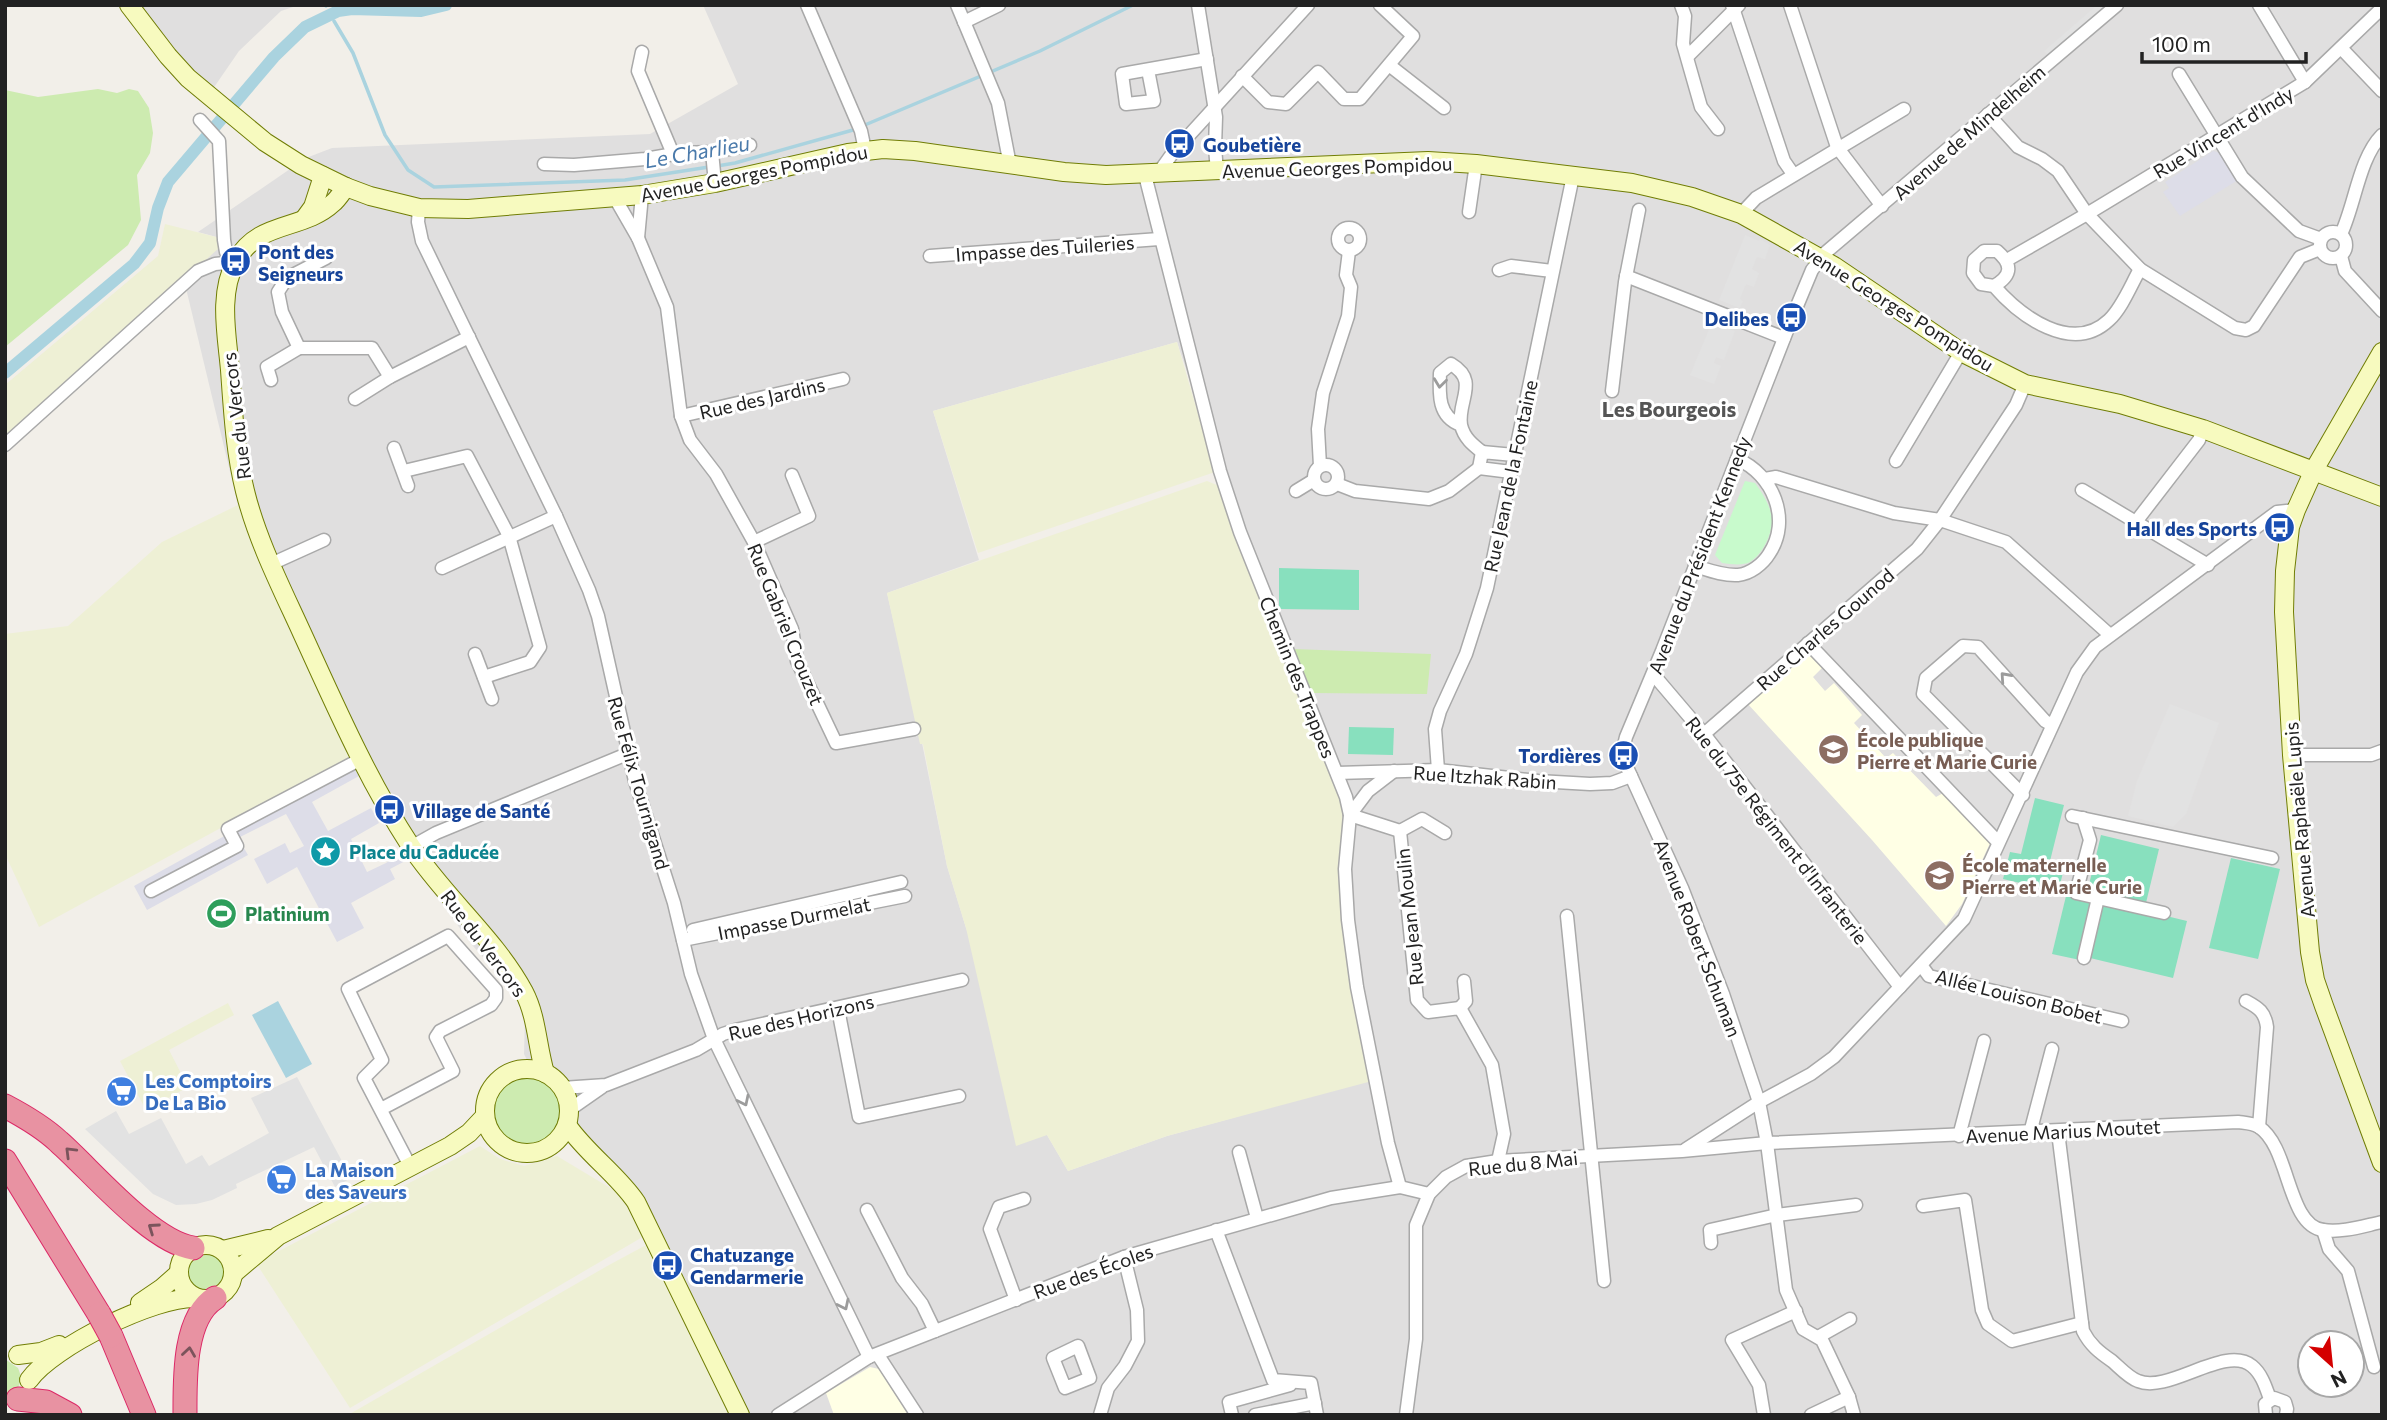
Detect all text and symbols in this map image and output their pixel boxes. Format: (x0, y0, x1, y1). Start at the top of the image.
scale bar (2142, 21, 2306, 65)
text: 100 m (2152, 31, 2211, 56)
street label: Avenue de Mindelheim (1888, 60, 2050, 204)
street label: Rue Vincent d'Indy (2149, 81, 2297, 183)
bus stop icon: Goubetière (1163, 127, 1197, 161)
water label: Le Charlieu (642, 129, 752, 173)
place label: Goubetière (1203, 133, 1301, 156)
street label: Avenue Georges Pompidou (638, 140, 870, 206)
street label: Avenue Georges Pompidou (1221, 151, 1453, 183)
street label: Impasse des Tuileries (955, 230, 1135, 266)
street label: Avenue Georges Pompidou (1790, 234, 1998, 376)
place label: Pont des Seigneurs (258, 240, 344, 285)
bus stop icon: Pont des Seigneurs (218, 245, 252, 279)
bus stop icon: Delibes (1775, 301, 1809, 335)
place label: Delibes (1704, 307, 1769, 330)
street label: Rue du Vercors (217, 351, 255, 481)
street label: Rue des Jardins (697, 372, 827, 424)
one-way arrow (1433, 378, 1448, 389)
street label: Rue Jean de la Fontaine (1478, 378, 1542, 574)
district label: Les Bourgeois (1602, 396, 1737, 421)
street label: Avenue du Président Kennedy (1643, 433, 1755, 677)
bus stop icon: Hall des Sports (2263, 511, 2297, 545)
place label: Hall des Sports (2126, 517, 2257, 540)
street label: Rue Gabriel Crouzet (743, 540, 829, 708)
street label: Rue Charles Gounod (1752, 563, 1898, 695)
street label: Chemin des Trappes (1255, 593, 1341, 761)
one-way arrow (2001, 672, 2013, 685)
street label: Rue Félix Tournigand (603, 694, 675, 872)
street label: Rue du 75e Régiment d'Infanterie (1681, 712, 1873, 948)
street label: Avenue Raphaële Lupis (2279, 721, 2319, 919)
place label: École publique Pierre et Marie Curie (1857, 728, 2037, 773)
school or university icon: École publique Pierre et Marie Curie (1817, 733, 1851, 767)
bus stop icon: Tordières (1607, 738, 1641, 772)
place label: Tordières (1518, 744, 1601, 767)
street label: Rue Itzhak Rabin (1412, 761, 1558, 793)
bus stop icon: Village de Santé (372, 793, 406, 827)
place label: Village de Santé (412, 799, 550, 822)
place icon: Place du Caducée (309, 834, 343, 868)
street label: Avenue Robert Schuman (1650, 836, 1746, 1040)
place label: Place du Caducée (349, 840, 499, 863)
street label: Rue Jean Moulin (1390, 847, 1428, 987)
place label: École maternelle Pierre et Marie Curie (1962, 853, 2142, 898)
school or university icon: École maternelle Pierre et Marie Curie (1922, 858, 1956, 892)
street label: Rue du Vercors (436, 885, 532, 1001)
street label: Impasse Durmelat (716, 892, 873, 944)
sports icon: Platinium (205, 896, 239, 930)
place label: Platinium (245, 902, 330, 925)
street label: Allée Louison Bobet (1933, 964, 2105, 1028)
street label: Rue des Horizons (726, 989, 876, 1045)
place label: Les Comptoirs De La Bio (145, 1069, 272, 1114)
supermarket icon: Les Comptoirs De La Bio (105, 1074, 139, 1108)
one-way arrow (736, 1094, 750, 1106)
street label: Avenue Marius Moutet (1965, 1114, 2162, 1148)
street label: Rue du 8 Mai (1467, 1146, 1579, 1180)
one-way arrow (65, 1147, 78, 1160)
place label: La Maison des Saveurs (305, 1158, 407, 1203)
supermarket icon: La Maison des Saveurs (265, 1163, 299, 1197)
one-way arrow (149, 1223, 161, 1236)
street label: Rue des Écoles (1030, 1239, 1156, 1303)
place label: Chatuzange Gendarmerie (690, 1243, 804, 1288)
bus stop icon: Chatuzange Gendarmerie (650, 1248, 684, 1282)
one-way arrow (836, 1298, 850, 1310)
north arrow (2296, 1329, 2366, 1399)
one-way arrow (181, 1346, 196, 1358)
text: N (2327, 1366, 2351, 1393)

